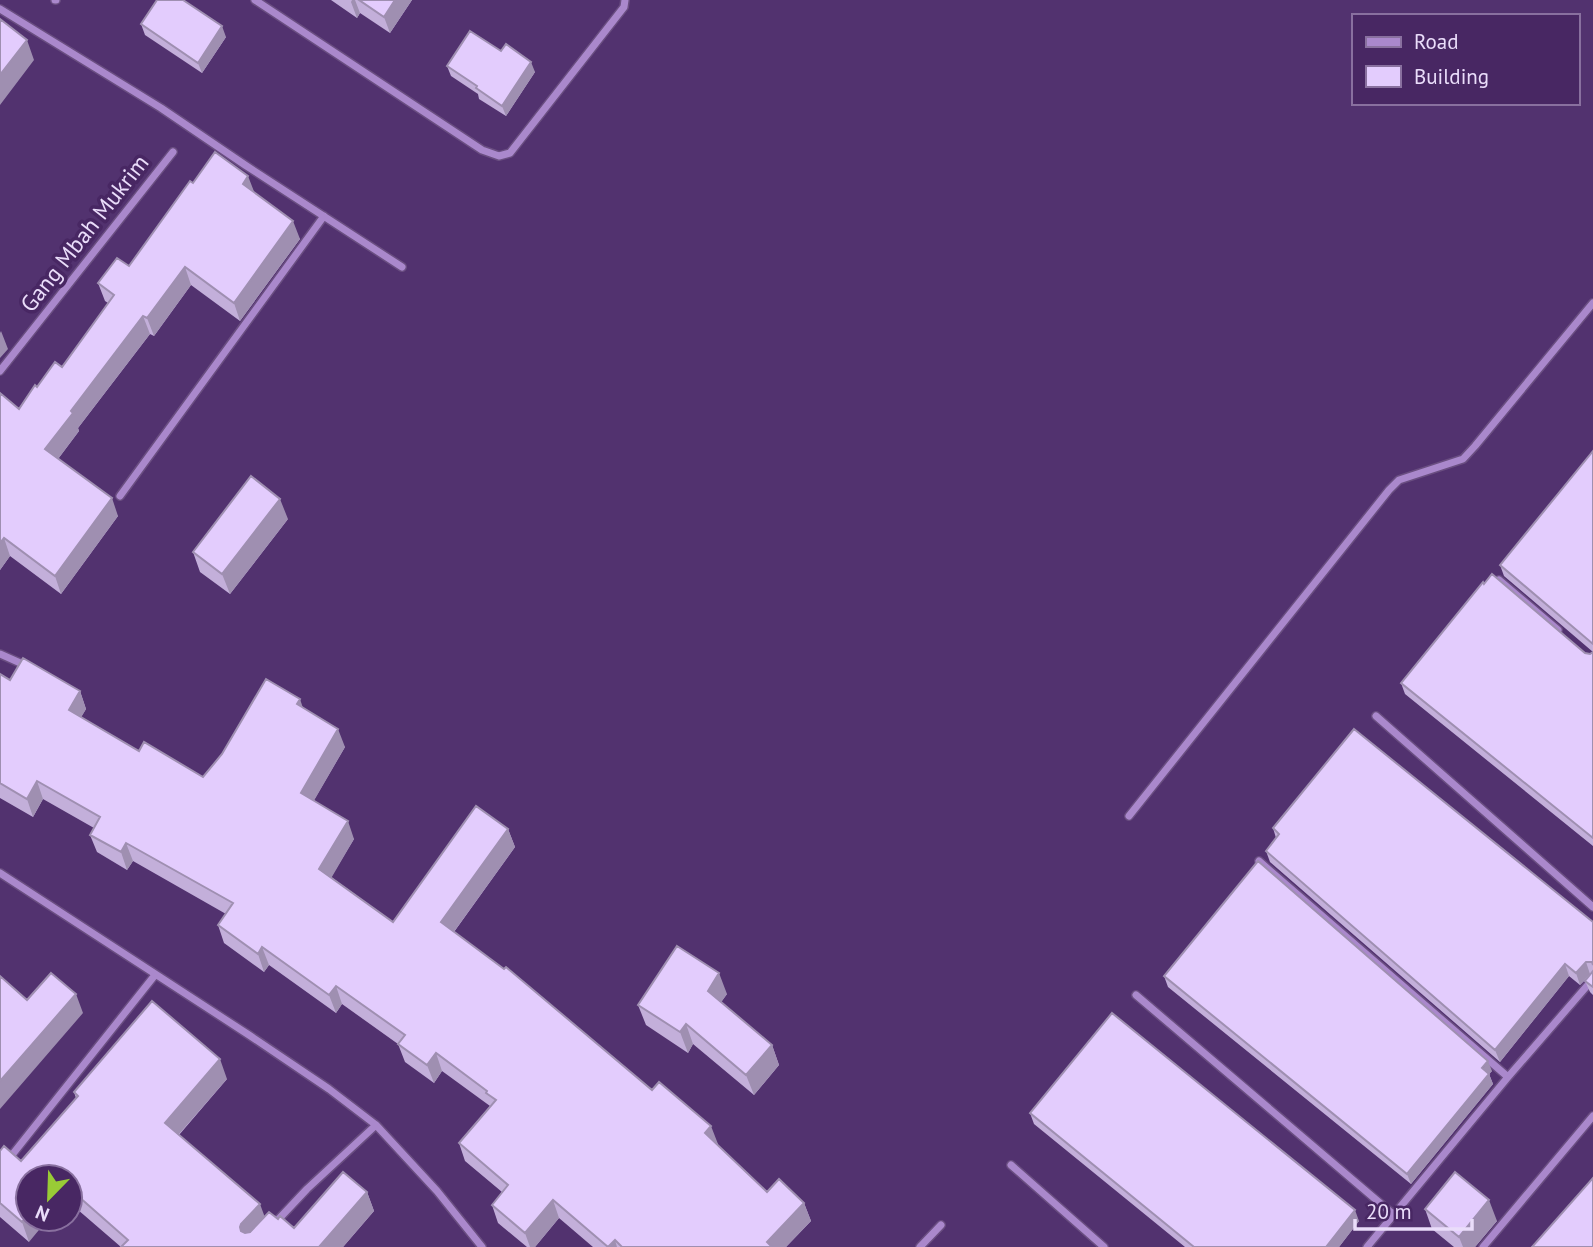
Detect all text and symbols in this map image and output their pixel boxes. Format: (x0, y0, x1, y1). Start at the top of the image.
legend (1352, 14, 1579, 105)
text: Road (1414, 28, 1458, 55)
text: Building (1414, 63, 1489, 90)
street label: Gang Mbah Mukrim (14, 149, 154, 317)
north arrow (14, 1163, 84, 1233)
scale bar (1355, 1188, 1472, 1232)
text: 20 m (1366, 1198, 1412, 1225)
text: N (32, 1200, 53, 1227)

